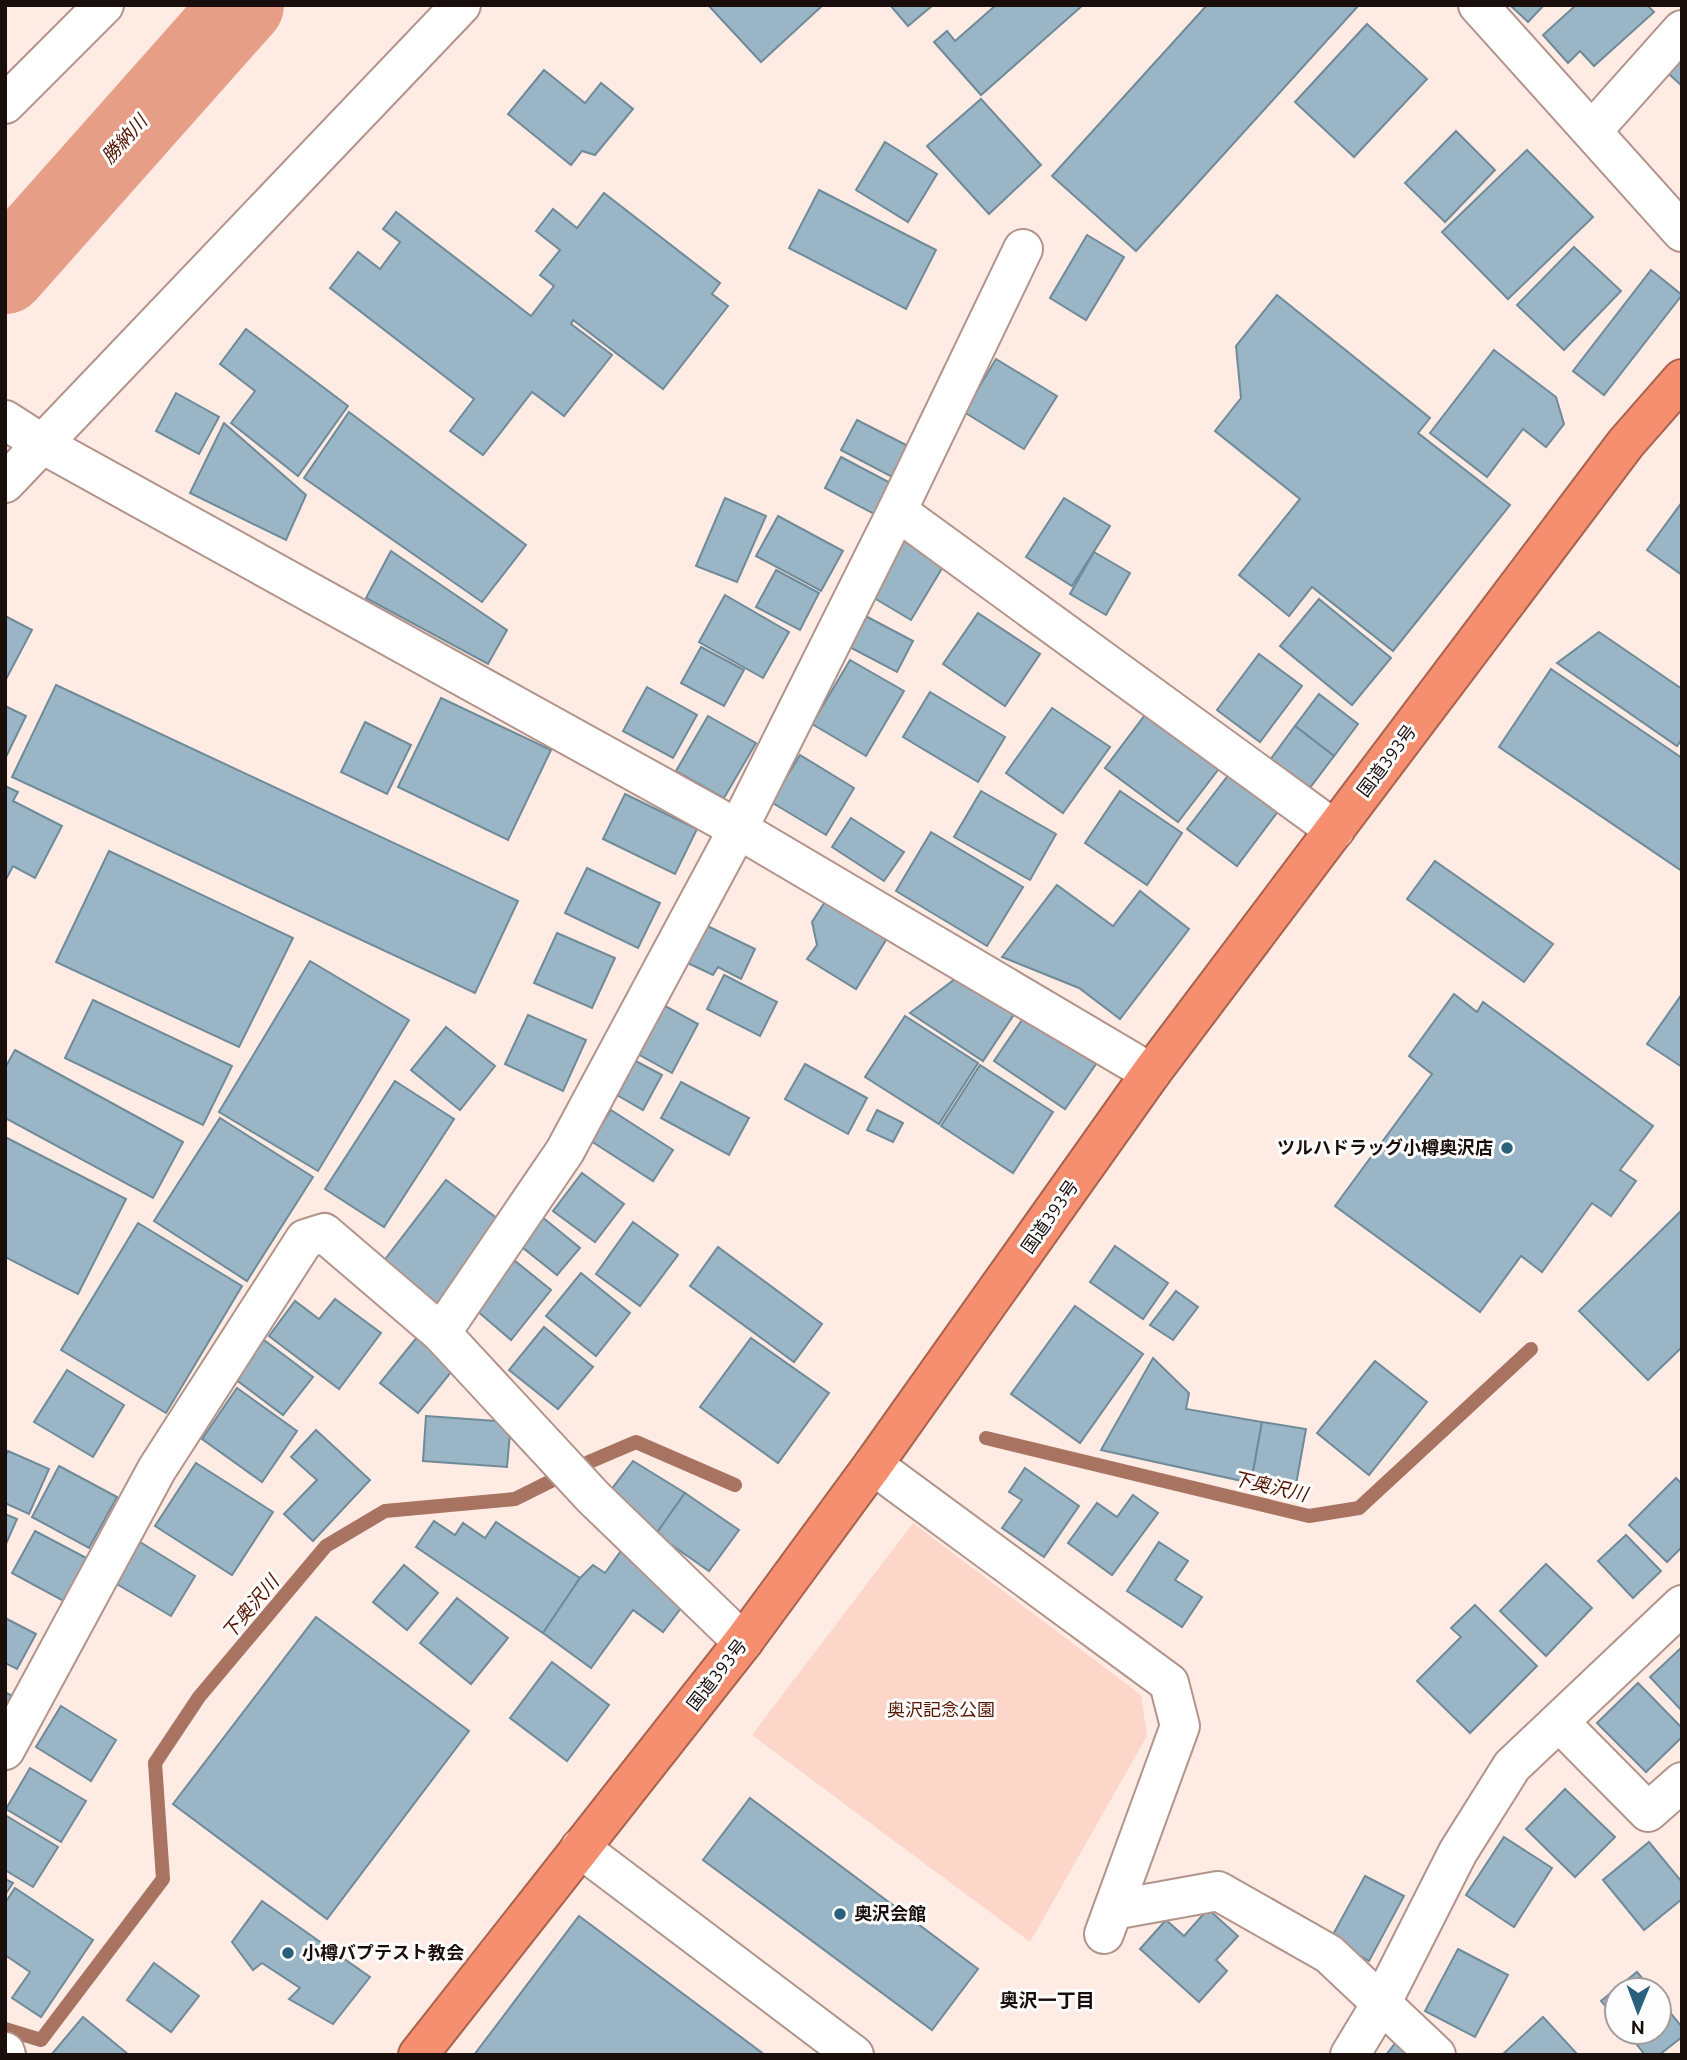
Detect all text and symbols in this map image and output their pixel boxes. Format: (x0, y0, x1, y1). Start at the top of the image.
water label: 勝納川 (97, 109, 153, 168)
street label: 国道393号 (1353, 721, 1420, 800)
place label: ツルハドラッグ小樽奥沢店 (1277, 1137, 1493, 1157)
marker: ツルハドラッグ小樽奥沢店 (1499, 1140, 1515, 1156)
street label: 国道393号 (1017, 1176, 1082, 1257)
water label: 下奥沢川 (1230, 1467, 1311, 1506)
water label: 下奥沢川 (217, 1569, 284, 1643)
street label: 国道393号 (682, 1635, 750, 1714)
park label: 奥沢記念公園 (887, 1699, 995, 1719)
place label: 奥沢会館 (854, 1903, 926, 1923)
marker: 奥沢会館 (832, 1906, 848, 1922)
place label: 小樽バプテスト教会 (302, 1942, 464, 1962)
marker: 小樽バプテスト教会 (280, 1945, 296, 1961)
north arrow (1603, 1976, 1673, 2046)
district label: 奥沢一丁目 (999, 1989, 1095, 2011)
text: N (1630, 2017, 1645, 2039)

